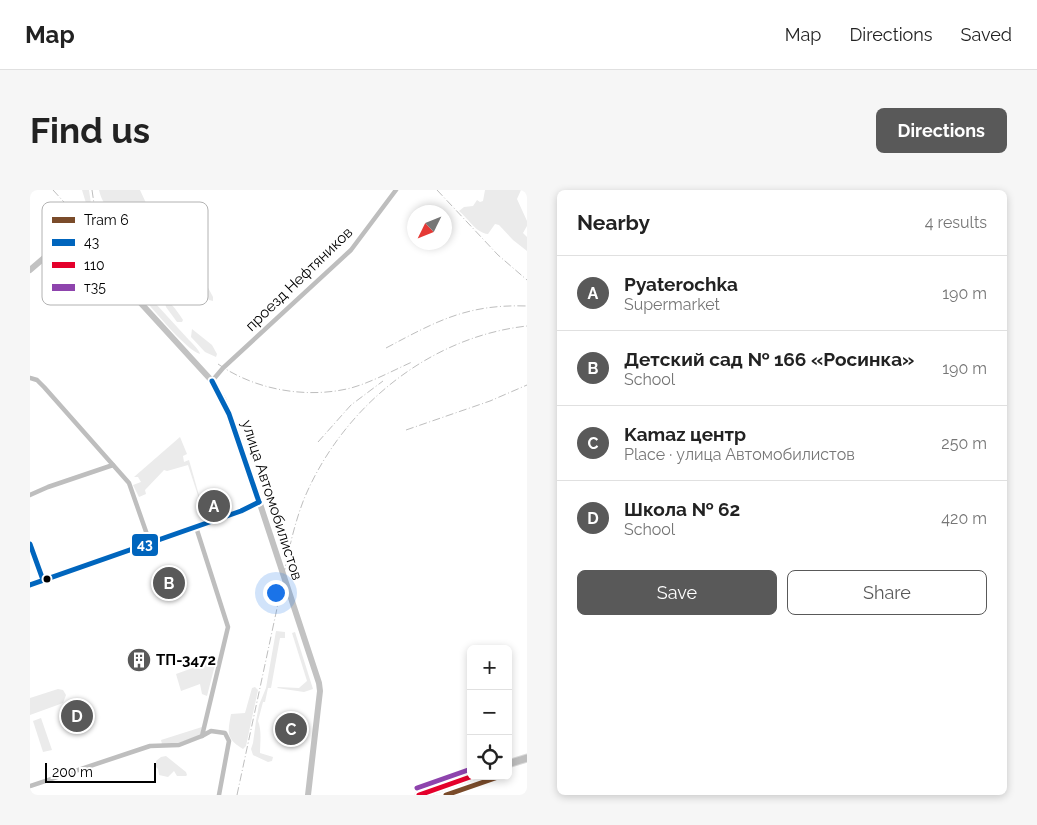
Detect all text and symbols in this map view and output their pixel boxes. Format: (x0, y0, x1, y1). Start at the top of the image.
text: Map (25, 20, 75, 49)
text: Map (785, 24, 821, 45)
text: Directions (849, 24, 933, 45)
text: Saved (961, 24, 1012, 45)
button: Directions (876, 108, 1007, 153)
text: Find us (30, 110, 150, 151)
legend (42, 202, 208, 305)
north arrow (407, 205, 452, 250)
text: Nearby (577, 210, 650, 235)
text: Tram 6 (84, 212, 129, 228)
text: 4 results (925, 213, 987, 232)
street label: проезд Нефтяников (242, 223, 356, 335)
text: 43 (84, 234, 99, 250)
text: 110 (84, 257, 105, 273)
text: Pyaterochka (624, 273, 738, 295)
text: т35 (84, 279, 106, 295)
text: A (588, 284, 598, 303)
text: 190 m (942, 284, 987, 303)
text: Supermarket (624, 295, 720, 314)
text: Детский сад № 166 «Росинка» (624, 348, 914, 370)
text: B (588, 359, 598, 378)
text: 190 m (942, 359, 987, 378)
text: School (624, 370, 675, 389)
street label: улица Автомобилистов (238, 418, 306, 582)
text: Kamaz центр (624, 423, 746, 445)
text: C (588, 434, 598, 453)
text: 250 m (941, 434, 987, 453)
text: Place · улица Автомобилистов (624, 445, 855, 464)
pin: A (198, 487, 230, 525)
text: Школа № 62 (624, 498, 740, 520)
text: D (587, 509, 599, 528)
text: 420 m (941, 509, 987, 528)
text: School (624, 520, 675, 539)
line badge: 43 (131, 533, 159, 557)
text: 43 (137, 536, 153, 552)
pin: B (153, 564, 185, 602)
button: Save (577, 570, 777, 615)
button: Share (787, 570, 987, 615)
unlabelled marker (42, 574, 52, 584)
your location (263, 580, 289, 606)
map controls (467, 645, 512, 780)
button: + (467, 645, 512, 690)
building icon: ТП-3472 (126, 647, 152, 673)
place label: ТП-3472 (156, 651, 216, 669)
button: − (467, 690, 512, 735)
pin: D (61, 697, 93, 735)
pin: C (275, 710, 307, 748)
button: locate (467, 735, 512, 780)
scale bar (45, 760, 156, 783)
text: 200 m (52, 764, 93, 780)

